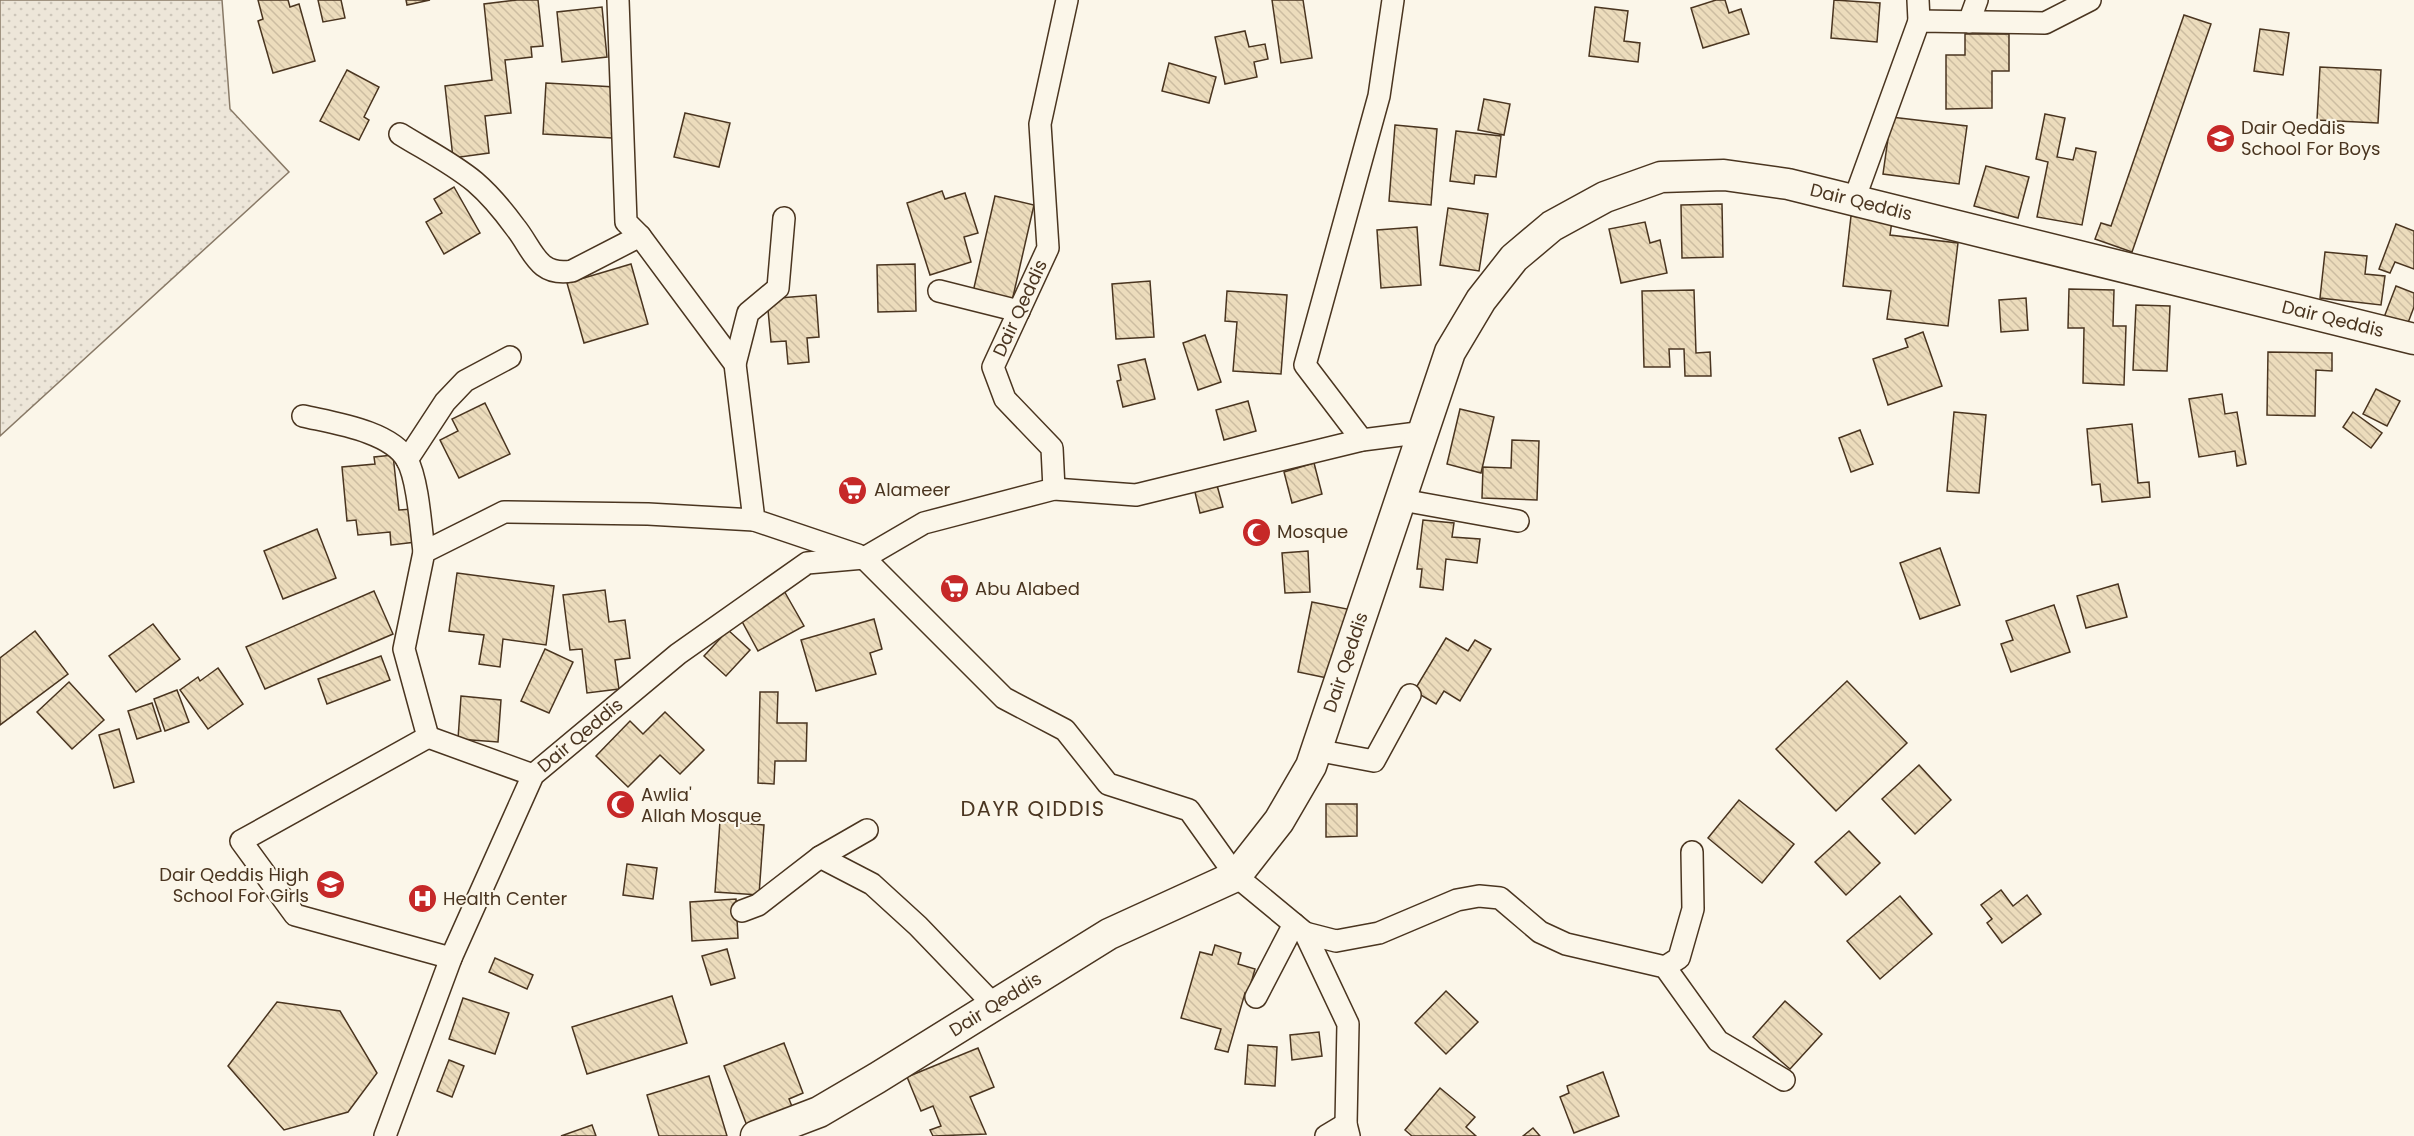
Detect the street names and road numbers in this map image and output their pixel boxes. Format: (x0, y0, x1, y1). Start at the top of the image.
street label: Dair Qeddis (1808, 177, 1915, 226)
street label: Dair Qeddis (987, 255, 1053, 361)
street label: Dair Qeddis (2279, 294, 2387, 343)
street label: Dair Qeddis (1317, 609, 1374, 716)
street label: Dair Qeddis (532, 692, 628, 778)
street label: Dair Qeddis (944, 966, 1046, 1042)

